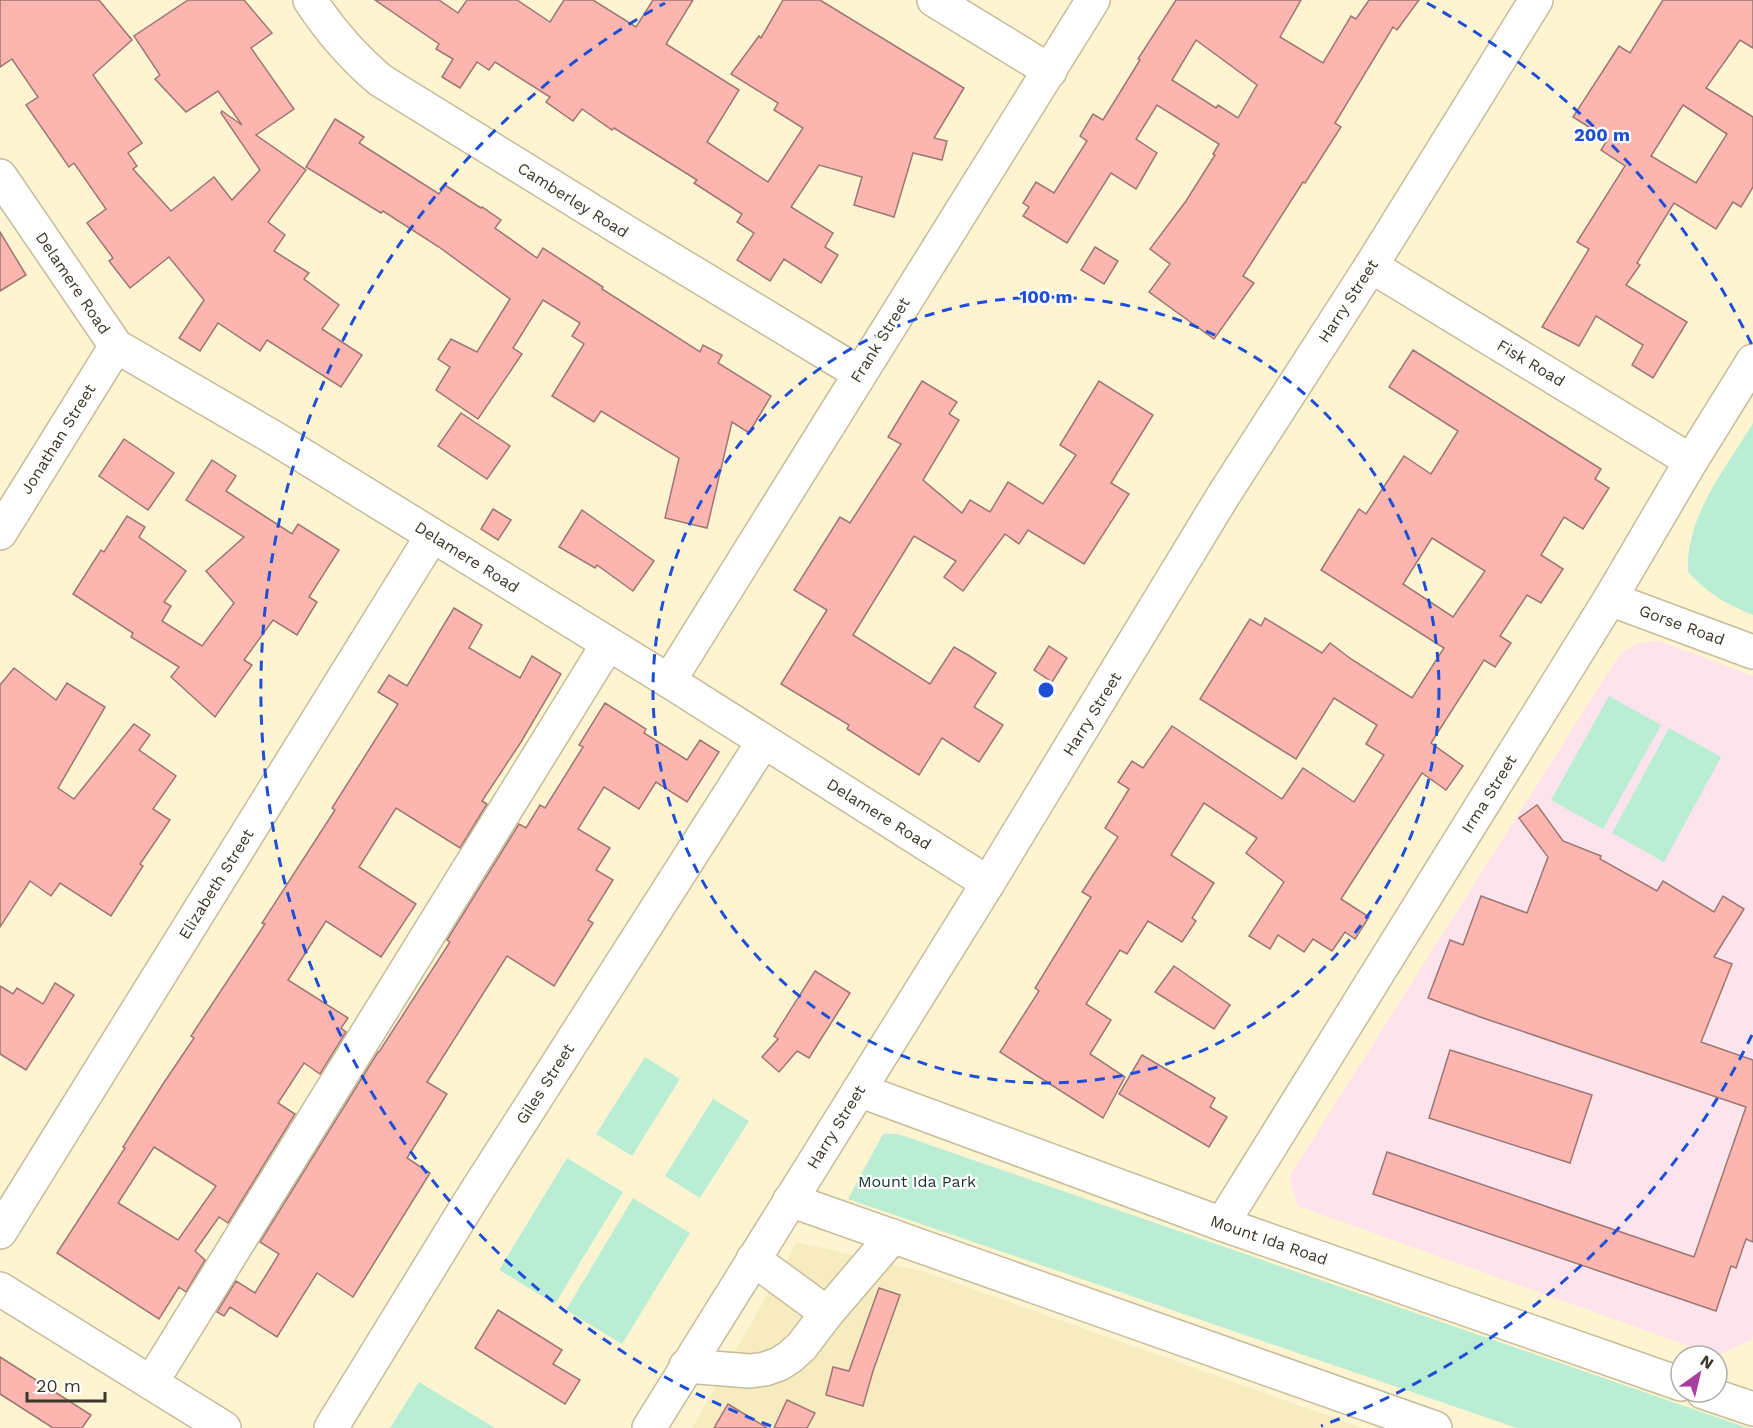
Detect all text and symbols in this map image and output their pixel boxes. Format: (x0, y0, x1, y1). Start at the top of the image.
text: 200 m (1574, 124, 1630, 145)
street label: Camberley Road (514, 158, 632, 242)
street label: Delamere Road (32, 228, 114, 338)
street label: Harry Street (1314, 256, 1382, 346)
text: 100 m (1019, 286, 1073, 307)
street label: Frank Street (846, 294, 914, 386)
street label: Fisk Road (1494, 335, 1568, 391)
street label: Jonathan Street (16, 380, 100, 498)
street label: Delamere Road (411, 517, 523, 597)
street label: Gorse Road (1637, 601, 1727, 649)
street label: Harry Street (1059, 668, 1125, 759)
centre of rings (1036, 680, 1056, 700)
street label: Irma Street (1457, 751, 1521, 837)
street label: Delamere Road (823, 774, 935, 854)
street label: Elizabeth Street (175, 825, 258, 943)
street label: Giles Street (512, 1040, 578, 1128)
street label: Harry Street (803, 1081, 869, 1172)
park label: Mount Ida Park (858, 1172, 976, 1191)
street label: Mount Ida Road (1208, 1211, 1330, 1269)
north arrow (1669, 1344, 1729, 1404)
text: N (1697, 1351, 1717, 1373)
scale bar (27, 1365, 105, 1403)
text: 20 m (36, 1375, 81, 1396)

